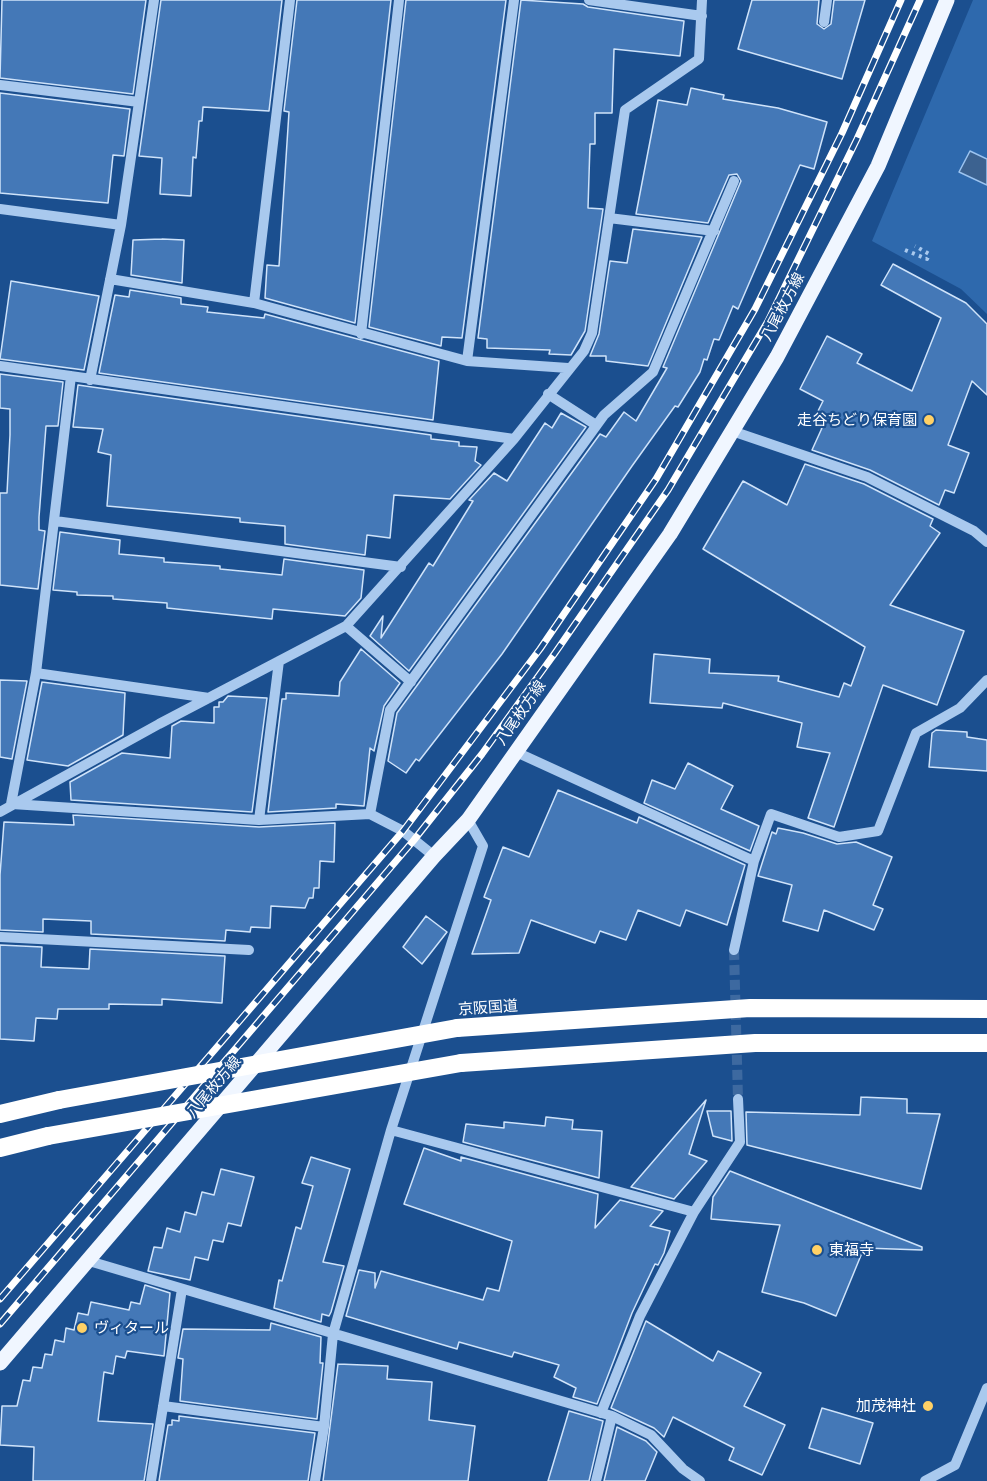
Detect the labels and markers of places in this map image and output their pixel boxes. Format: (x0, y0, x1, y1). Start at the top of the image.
place label: 走谷ちどり保育園 (797, 411, 917, 429)
marker: 走谷ちどり保育園 (922, 413, 936, 427)
place label: 東福寺 (829, 1241, 874, 1259)
marker: 東福寺 (810, 1243, 824, 1257)
place label: ヴィタール (94, 1319, 169, 1337)
marker: ヴィタール (75, 1321, 89, 1335)
place label: 加茂神社 (856, 1397, 916, 1415)
marker: 加茂神社 (921, 1399, 935, 1413)

